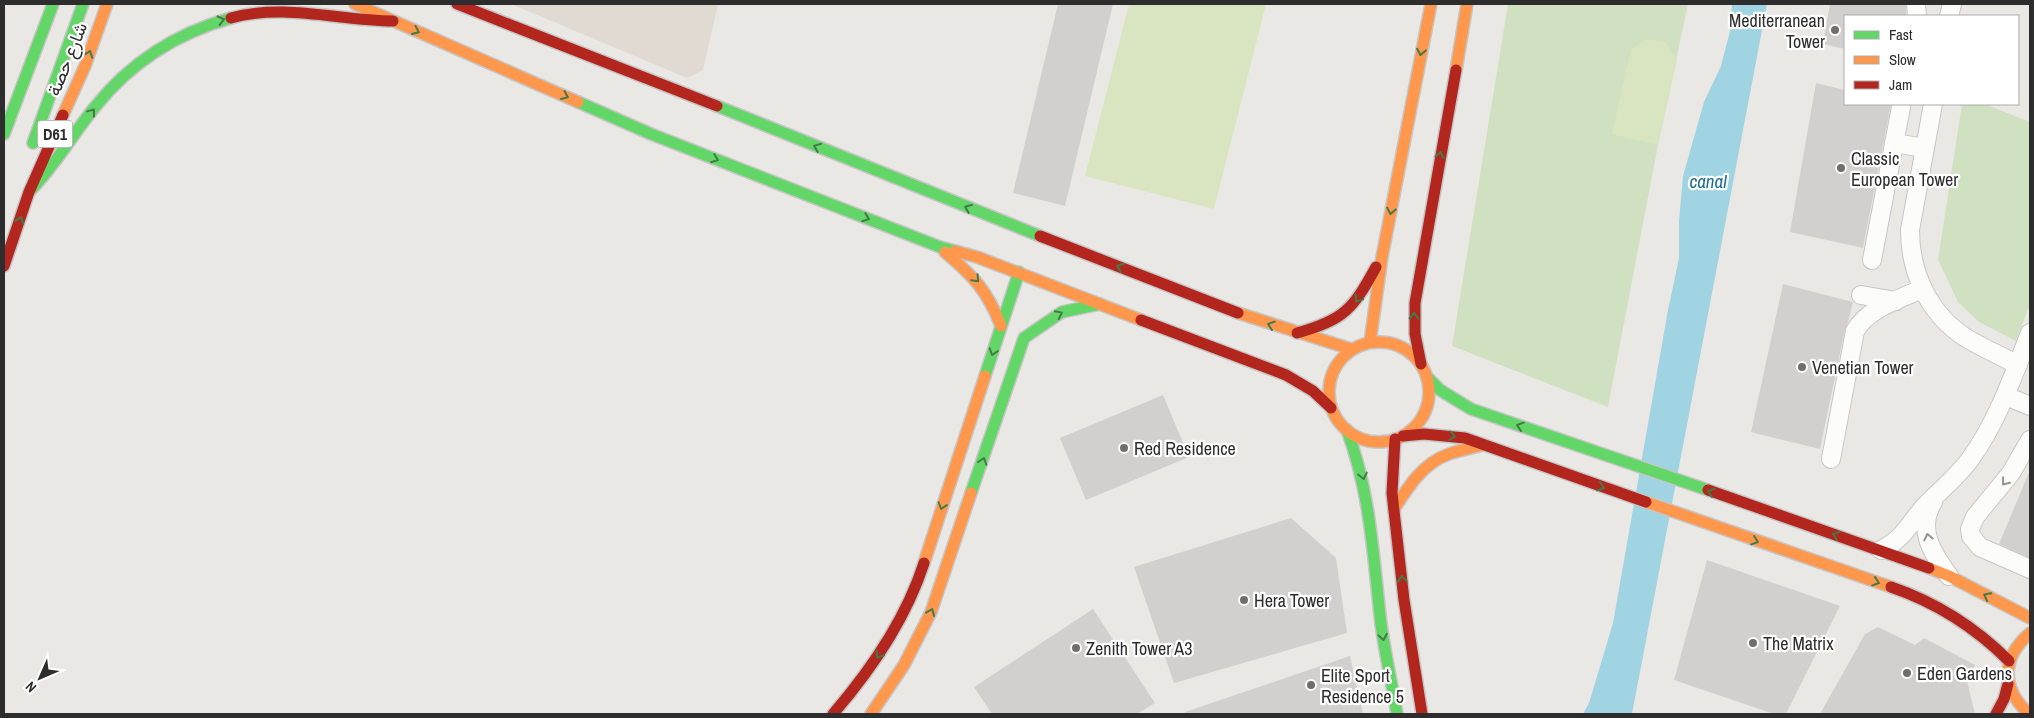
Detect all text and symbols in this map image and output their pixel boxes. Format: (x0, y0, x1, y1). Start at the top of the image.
place label: Mediterranean Tower (1729, 8, 1825, 54)
one-way arrow (217, 15, 226, 26)
legend (1844, 15, 2019, 105)
street label: شارع حصة (41, 19, 93, 99)
one-way arrow (411, 24, 420, 35)
marker: Mediterranean Tower (1829, 24, 1841, 36)
text: Fast (1889, 24, 1913, 45)
one-way arrow (1417, 47, 1427, 56)
text: Slow (1889, 49, 1916, 70)
one-way arrow (83, 50, 93, 59)
text: Jam (1889, 74, 1912, 95)
one-way arrow (560, 89, 569, 100)
one-way arrow (86, 109, 94, 118)
road number: D61 (38, 120, 72, 148)
one-way arrow (814, 143, 822, 153)
place label: Classic European Tower (1851, 146, 1958, 192)
one-way arrow (1435, 151, 1445, 160)
one-way arrow (710, 152, 719, 163)
marker: Classic European Tower (1835, 162, 1847, 174)
water label: canal (1689, 168, 1727, 194)
one-way arrow (964, 204, 973, 215)
one-way arrow (1386, 207, 1397, 216)
one-way arrow (861, 212, 870, 222)
one-way arrow (14, 216, 24, 224)
one-way arrow (1116, 263, 1125, 273)
one-way arrow (970, 273, 979, 282)
one-way arrow (1355, 293, 1364, 303)
one-way arrow (1054, 310, 1063, 321)
one-way arrow (1409, 311, 1419, 319)
one-way arrow (1268, 321, 1276, 331)
one-way arrow (988, 347, 998, 355)
place label: Venetian Tower (1812, 355, 1914, 380)
marker: Venetian Tower (1796, 361, 1808, 373)
one-way arrow (1516, 422, 1524, 432)
one-way arrow (1447, 431, 1456, 441)
place label: Red Residence (1134, 436, 1236, 461)
marker: Red Residence (1118, 442, 1130, 454)
one-way arrow (977, 457, 987, 466)
one-way arrow (1357, 472, 1368, 481)
one-way arrow (2002, 476, 2010, 485)
one-way arrow (1597, 481, 1605, 491)
one-way arrow (1708, 488, 1716, 498)
one-way arrow (938, 501, 948, 510)
one-way arrow (1833, 531, 1841, 541)
one-way arrow (1923, 533, 1933, 542)
one-way arrow (1750, 535, 1758, 545)
one-way arrow (1397, 575, 1408, 583)
one-way arrow (1871, 576, 1880, 586)
place label: Hera Tower (1254, 588, 1329, 613)
one-way arrow (1983, 592, 1992, 602)
marker: Hera Tower (1238, 594, 1250, 606)
one-way arrow (925, 608, 935, 617)
place label: The Matrix (1763, 631, 1834, 656)
one-way arrow (1378, 633, 1388, 641)
place label: Zenith Tower A3 (1086, 636, 1192, 661)
marker: The Matrix (1747, 637, 1759, 649)
marker: Zenith Tower A3 (1070, 642, 1082, 654)
one-way arrow (876, 650, 886, 659)
north arrow (15, 653, 65, 703)
place label: Eden Gardens (1917, 661, 2012, 686)
place label: Elite Sport Residence 5 (1321, 663, 1404, 709)
marker: Eden Gardens (1901, 667, 1913, 679)
text: N (22, 678, 40, 696)
marker: Elite Sport Residence 5 (1305, 679, 1317, 691)

